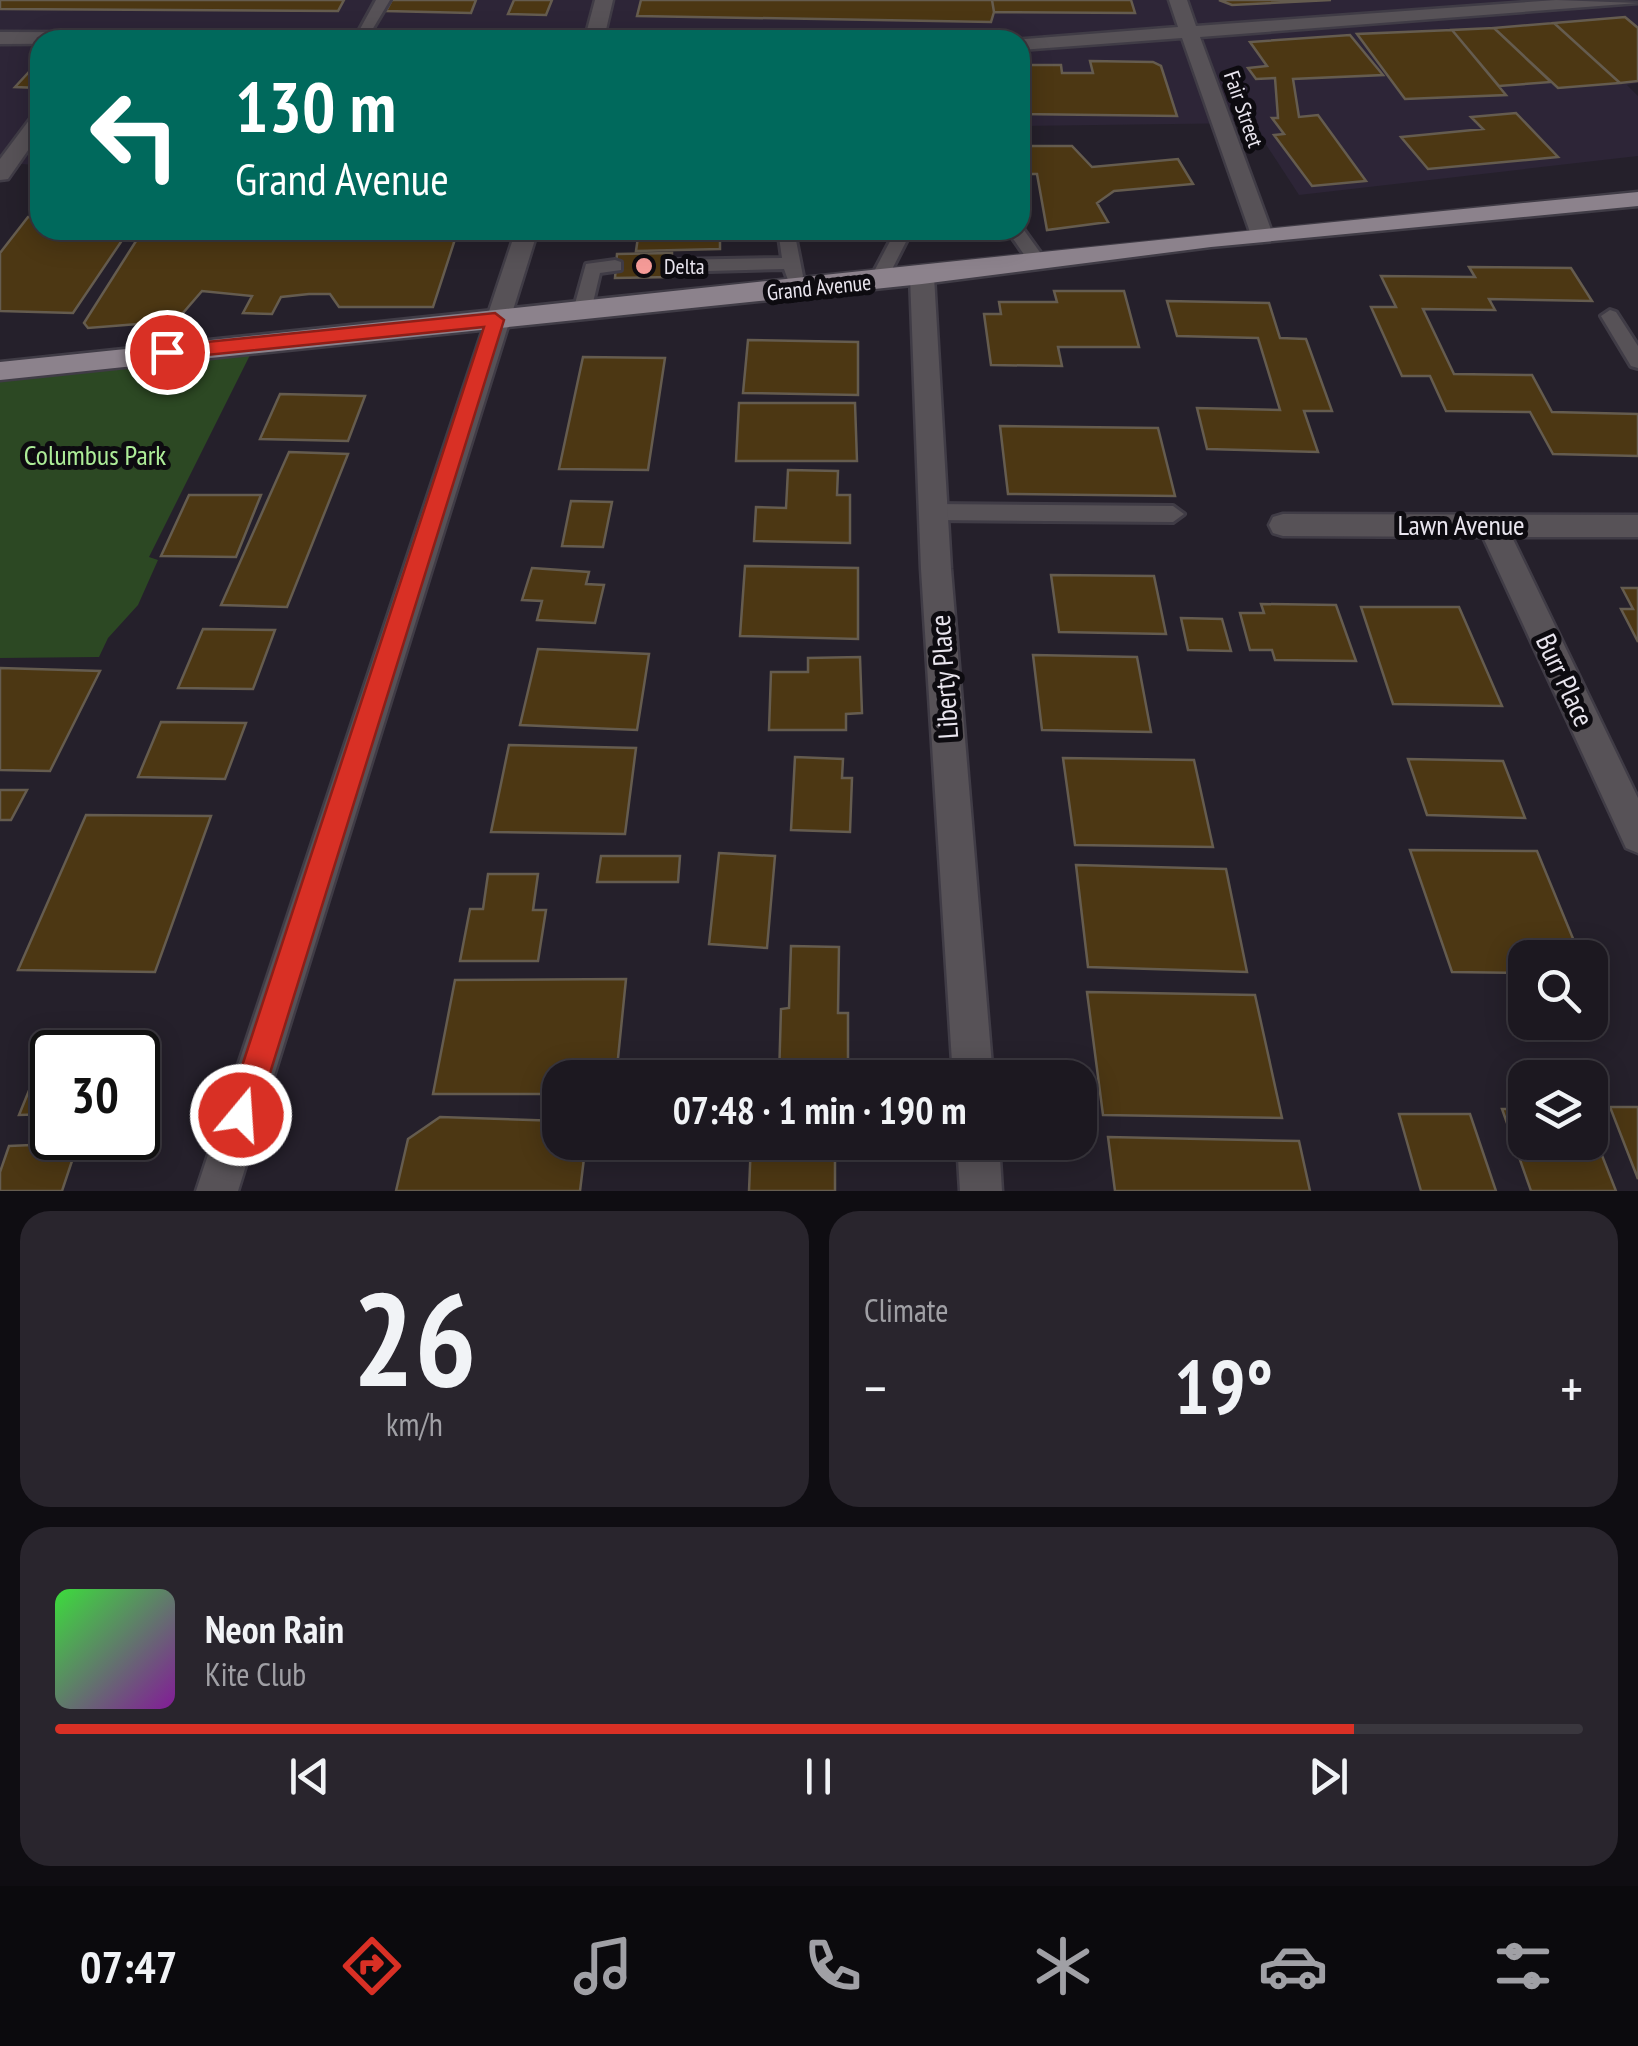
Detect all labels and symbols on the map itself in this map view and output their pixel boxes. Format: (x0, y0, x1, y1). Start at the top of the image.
street label: Fair Street (1218, 67, 1270, 151)
place label: Delta (664, 252, 705, 280)
marker: Delta (633, 255, 655, 277)
street label: Grand Avenue (766, 268, 872, 306)
pin (125, 310, 210, 395)
park label: Columbus Park (24, 436, 166, 473)
street label: Lawn Avenue (1397, 506, 1525, 543)
street label: Liberty Place (921, 614, 966, 740)
street label: Burr Place (1528, 628, 1603, 732)
speed limit sign: 30 (30, 1030, 160, 1160)
position arrow (189, 1063, 293, 1167)

